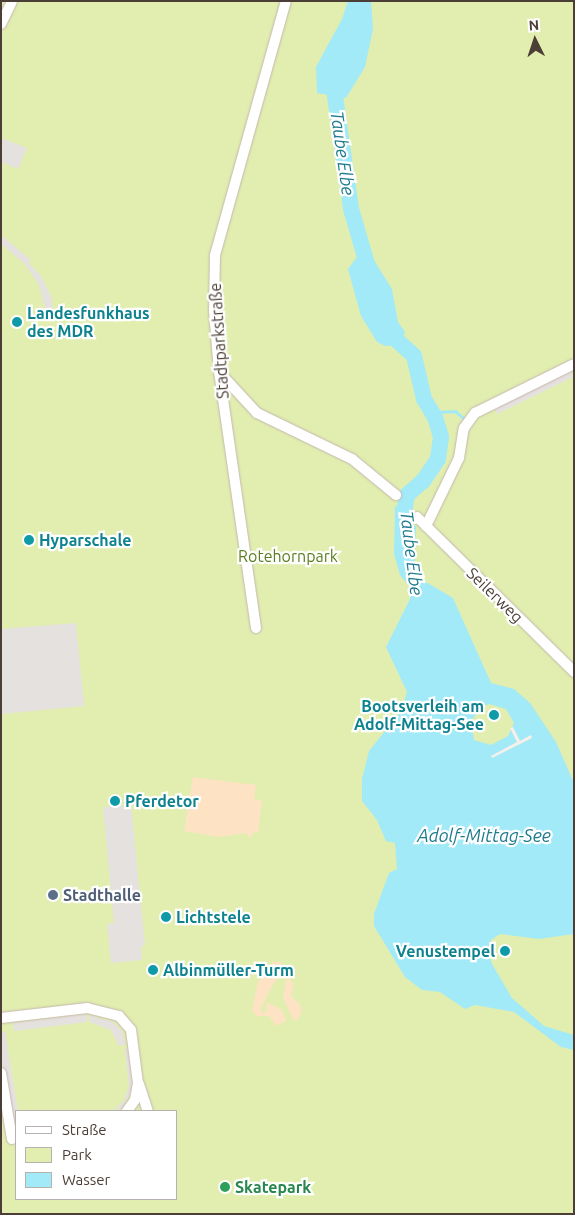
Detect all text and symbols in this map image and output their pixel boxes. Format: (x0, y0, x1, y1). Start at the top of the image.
north arrow (510, 15, 560, 65)
text: N (528, 17, 540, 33)
water label: Taube Elbe (326, 109, 360, 197)
street label: Stadtparkstraße (205, 282, 233, 400)
place label: Landesfunkhaus des MDR (27, 303, 150, 341)
marker: Landesfunkhaus des MDR (11, 316, 23, 328)
water label: Taube Elbe (396, 510, 428, 596)
place label: Hyparschale (39, 530, 131, 550)
marker: Hyparschale (23, 534, 35, 546)
park label: Rotehornpark (238, 546, 338, 566)
street label: Seilerweg (463, 563, 527, 627)
place label: Bootsverleih am Adolf-Mittag-See (354, 696, 484, 734)
marker: Bootsverleih am Adolf-Mittag-See (488, 709, 500, 721)
place label: Pferdetor (125, 791, 199, 811)
marker: Pferdetor (109, 795, 121, 807)
water label: Adolf-Mittag-See (417, 824, 551, 846)
place label: Stadthalle (63, 885, 141, 905)
marker: Stadthalle (47, 889, 59, 901)
place label: Lichtstele (176, 907, 251, 927)
marker: Lichtstele (160, 911, 172, 923)
place label: Venustempel (396, 941, 495, 961)
marker: Venustempel (499, 945, 511, 957)
place label: Albinmüller-Turm (163, 960, 294, 980)
marker: Albinmüller-Turm (147, 964, 159, 976)
legend (15, 1110, 178, 1200)
text: Straße (62, 1121, 106, 1138)
text: Park (62, 1146, 92, 1163)
text: Wasser (62, 1171, 110, 1188)
place label: Skatepark (235, 1177, 311, 1197)
marker: Skatepark (219, 1181, 231, 1193)

